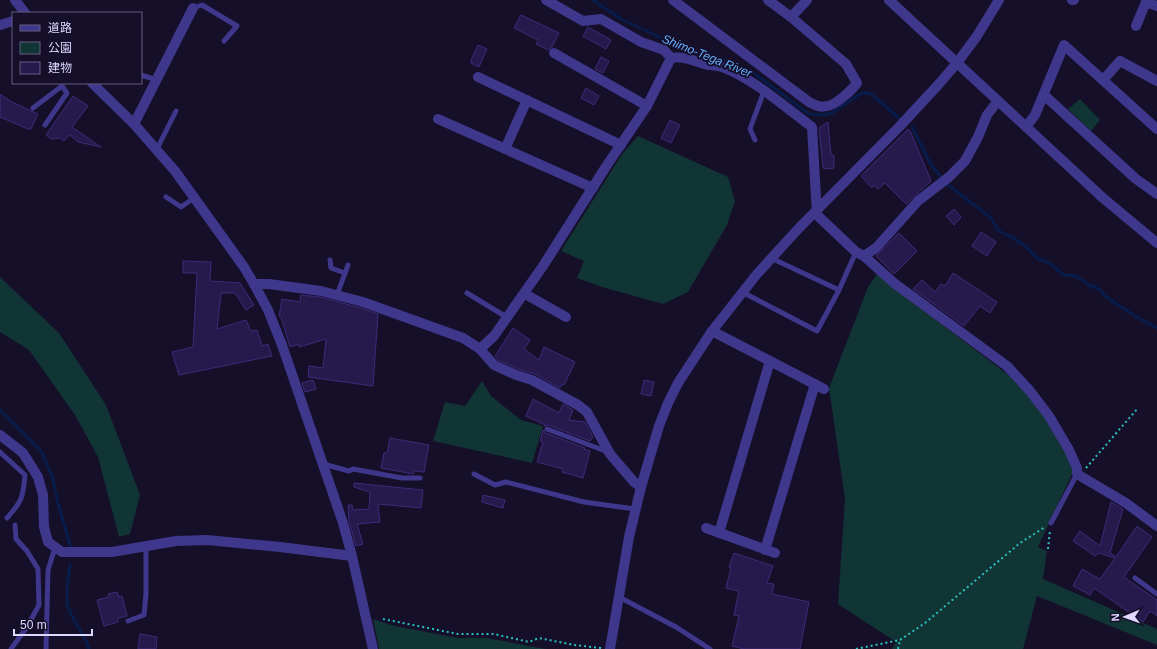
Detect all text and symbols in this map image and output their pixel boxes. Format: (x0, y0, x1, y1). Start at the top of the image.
legend (12, 12, 142, 84)
text: 道路 (48, 21, 72, 35)
water label: Shimo-Tega River (660, 32, 755, 81)
text: 公園 (48, 41, 72, 55)
text: 建物 (48, 61, 72, 75)
north arrow (1105, 597, 1145, 637)
scale bar (14, 611, 92, 637)
text: N (1109, 613, 1121, 622)
text: 50 m (20, 618, 47, 632)

